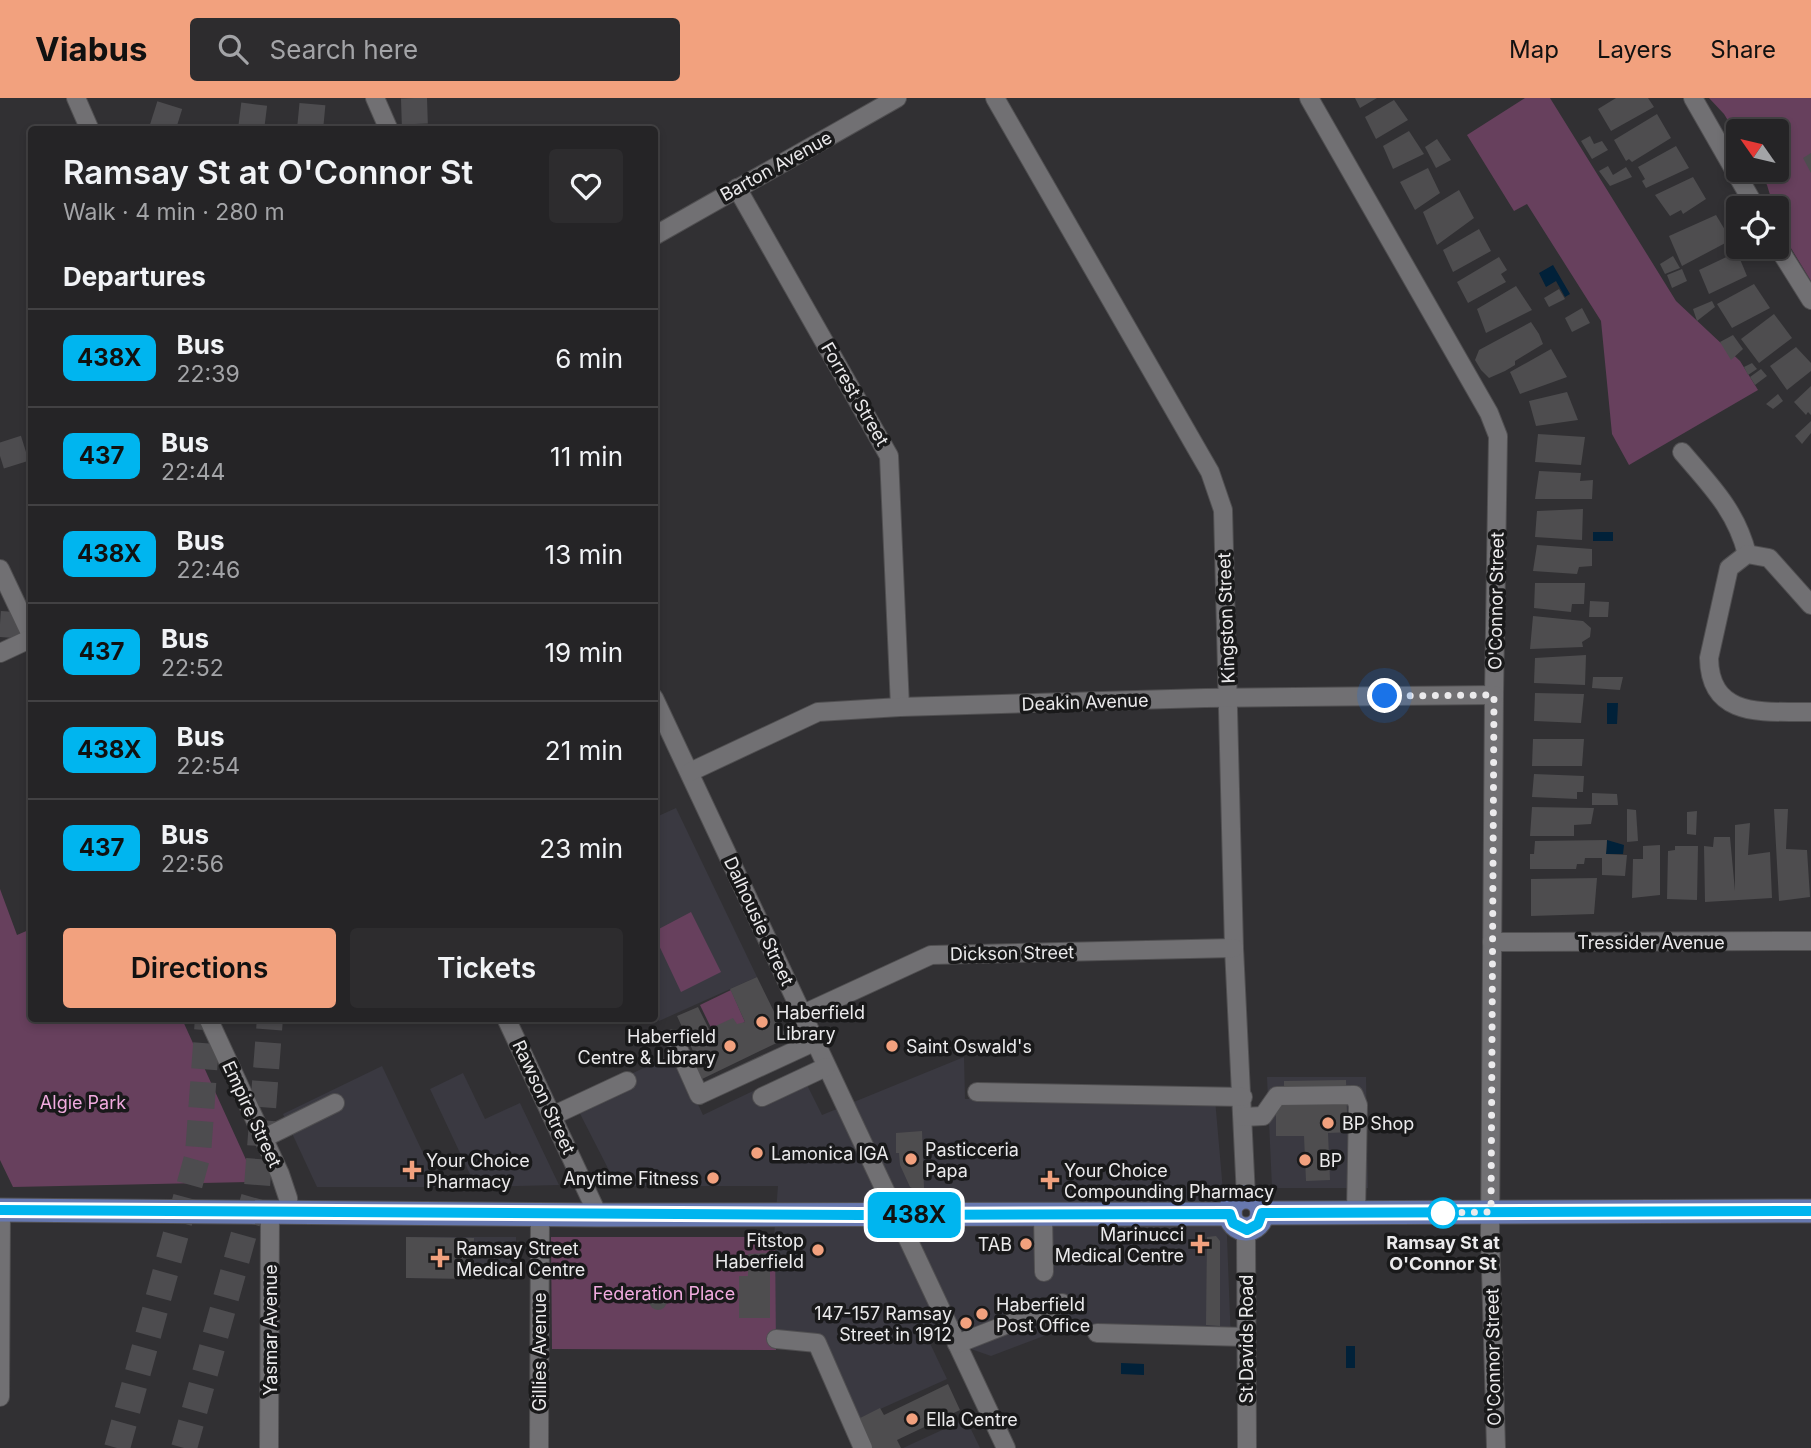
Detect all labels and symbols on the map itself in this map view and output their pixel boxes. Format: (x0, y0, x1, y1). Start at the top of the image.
north arrow (1726, 119, 1788, 182)
street label: Barton Avenue (717, 127, 835, 205)
street label: Forrest Street (817, 339, 893, 450)
street label: O'Connor Street (1484, 532, 1508, 670)
street label: Kingston Street (1213, 552, 1239, 684)
your location (1367, 678, 1402, 713)
street label: Deakin Avenue (1021, 689, 1149, 715)
street label: Dalhousie Street (720, 853, 798, 989)
street label: Tressider Avenue (1577, 932, 1725, 953)
street label: Dickson Street (950, 941, 1074, 965)
place label: Haberfield Library (776, 1002, 865, 1044)
marker: Haberfield Library (754, 1014, 770, 1030)
place label: Haberfield Centre & Library (578, 1026, 716, 1068)
place label: Saint Oswald's (906, 1036, 1032, 1057)
street label: Rawson Street (508, 1037, 580, 1157)
marker: Haberfield Centre & Library (722, 1038, 738, 1054)
marker: Saint Oswald's (884, 1038, 900, 1054)
street label: Empire Street (218, 1058, 286, 1171)
park label: Algie Park (40, 1092, 126, 1113)
place label: BP Shop (1342, 1113, 1414, 1134)
marker: BP Shop (1320, 1115, 1336, 1131)
place label: Pasticceria Papa (925, 1139, 1019, 1181)
place label: Lamonica IGA (771, 1143, 889, 1164)
marker: Lamonica IGA (749, 1145, 765, 1161)
place label: Your Choice Pharmacy (426, 1150, 530, 1192)
place label: BP (1319, 1150, 1342, 1171)
marker: Pasticceria Papa (903, 1151, 919, 1167)
marker: BP (1297, 1152, 1313, 1168)
place label: Your Choice Compounding Pharmacy (1064, 1160, 1274, 1202)
marker: Your Choice Pharmacy (404, 1162, 420, 1178)
place label: Anytime Fitness (563, 1168, 699, 1189)
marker: Anytime Fitness (705, 1170, 721, 1186)
marker: Your Choice Compounding Pharmacy (1042, 1172, 1058, 1188)
line badge: 438X (865, 1192, 963, 1238)
marker: Ramsay St at O'Connor St (1428, 1198, 1458, 1228)
place label: Marinucci Medical Centre (1055, 1224, 1184, 1266)
place label: Fitstop Haberfield (715, 1230, 804, 1272)
place label: Ramsay St at O'Connor St (1386, 1232, 1500, 1274)
place label: TAB (978, 1234, 1012, 1255)
marker: Marinucci Medical Centre (1190, 1234, 1210, 1254)
marker: TAB (1018, 1236, 1034, 1252)
place label: Ramsay Street Medical Centre (456, 1238, 585, 1280)
marker: Fitstop Haberfield (810, 1242, 826, 1258)
marker: Ramsay Street Medical Centre (430, 1248, 450, 1268)
street label: Yasmar Avenue (260, 1264, 281, 1396)
street label: St Davids Road (1236, 1275, 1257, 1403)
park label: Federation Place (593, 1283, 735, 1304)
street label: O'Connor Street (1481, 1288, 1505, 1426)
street label: Gillies Avenue (529, 1292, 550, 1412)
place label: Haberfield Post Office (996, 1294, 1090, 1336)
place label: 147-157 Ramsay Street in 1912 (814, 1303, 952, 1345)
marker: Haberfield Post Office (974, 1306, 990, 1322)
marker: 147-157 Ramsay Street in 1912 (958, 1315, 974, 1331)
place label: Ella Centre (926, 1409, 1018, 1430)
marker: Ella Centre (904, 1411, 920, 1427)

